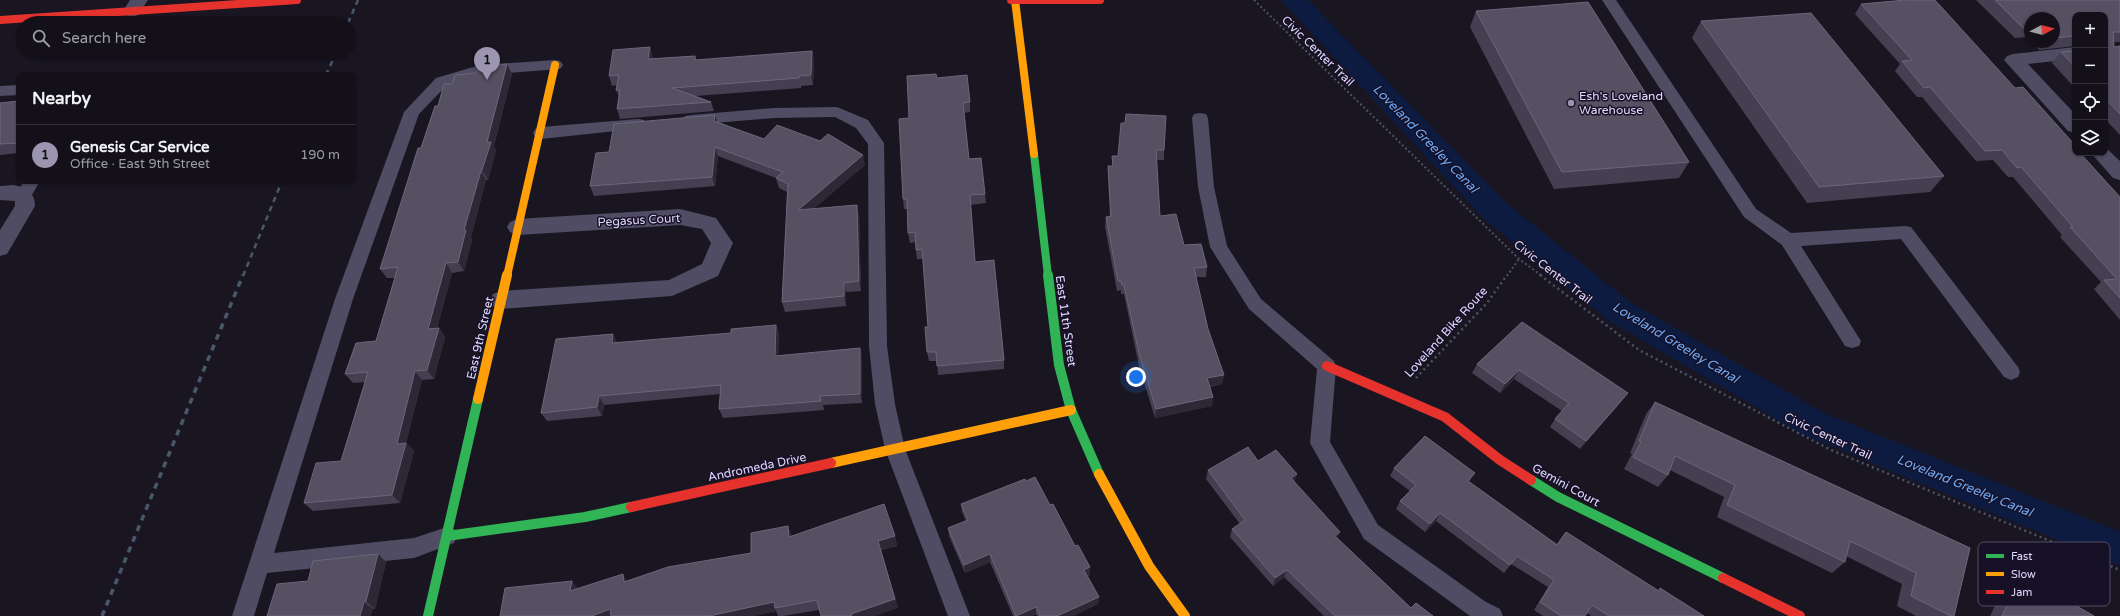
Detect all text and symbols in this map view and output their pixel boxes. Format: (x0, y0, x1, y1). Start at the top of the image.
north arrow (2024, 12, 2060, 48)
map controls (2072, 12, 2108, 156)
button: + (2072, 12, 2108, 48)
street label: Civic Center Trail (1279, 13, 1357, 89)
search box (16, 16, 356, 60)
icon: search (30, 27, 52, 49)
text: Search here (62, 29, 146, 47)
pin: 1 (474, 47, 500, 80)
button: − (2072, 48, 2108, 84)
water label: Loveland Greeley Canal (1369, 81, 1482, 198)
button: locate (2072, 84, 2108, 120)
text: Nearby (32, 88, 91, 109)
place label: Esh's Loveland Warehouse (1579, 89, 1663, 117)
marker: Esh's Loveland Warehouse (1566, 98, 1576, 108)
button: layers (2072, 120, 2108, 156)
text: Genesis Car Service (70, 138, 210, 156)
text: 1 (41, 147, 49, 163)
text: 190 m (300, 147, 340, 163)
text: Office · East 9th Street (70, 156, 210, 172)
street label: Pegasus Court (597, 211, 681, 229)
street label: Civic Center Trail (1511, 237, 1595, 307)
street label: East 11th Street (1053, 274, 1079, 368)
street label: Loveland Bike Route (1402, 284, 1490, 380)
street label: East 9th Street (464, 295, 496, 381)
water label: Loveland Greeley Canal (1609, 299, 1743, 388)
your location (1126, 367, 1146, 387)
street label: Civic Center Trail (1782, 410, 1874, 462)
street label: Andromeda Drive (706, 450, 808, 484)
water label: Loveland Greeley Canal (1895, 451, 2036, 521)
street label: Gemini Court (1530, 461, 1603, 510)
legend (1978, 542, 2110, 606)
text: Fast (2011, 550, 2032, 563)
text: Slow (2011, 568, 2036, 581)
text: Jam (2011, 586, 2032, 599)

